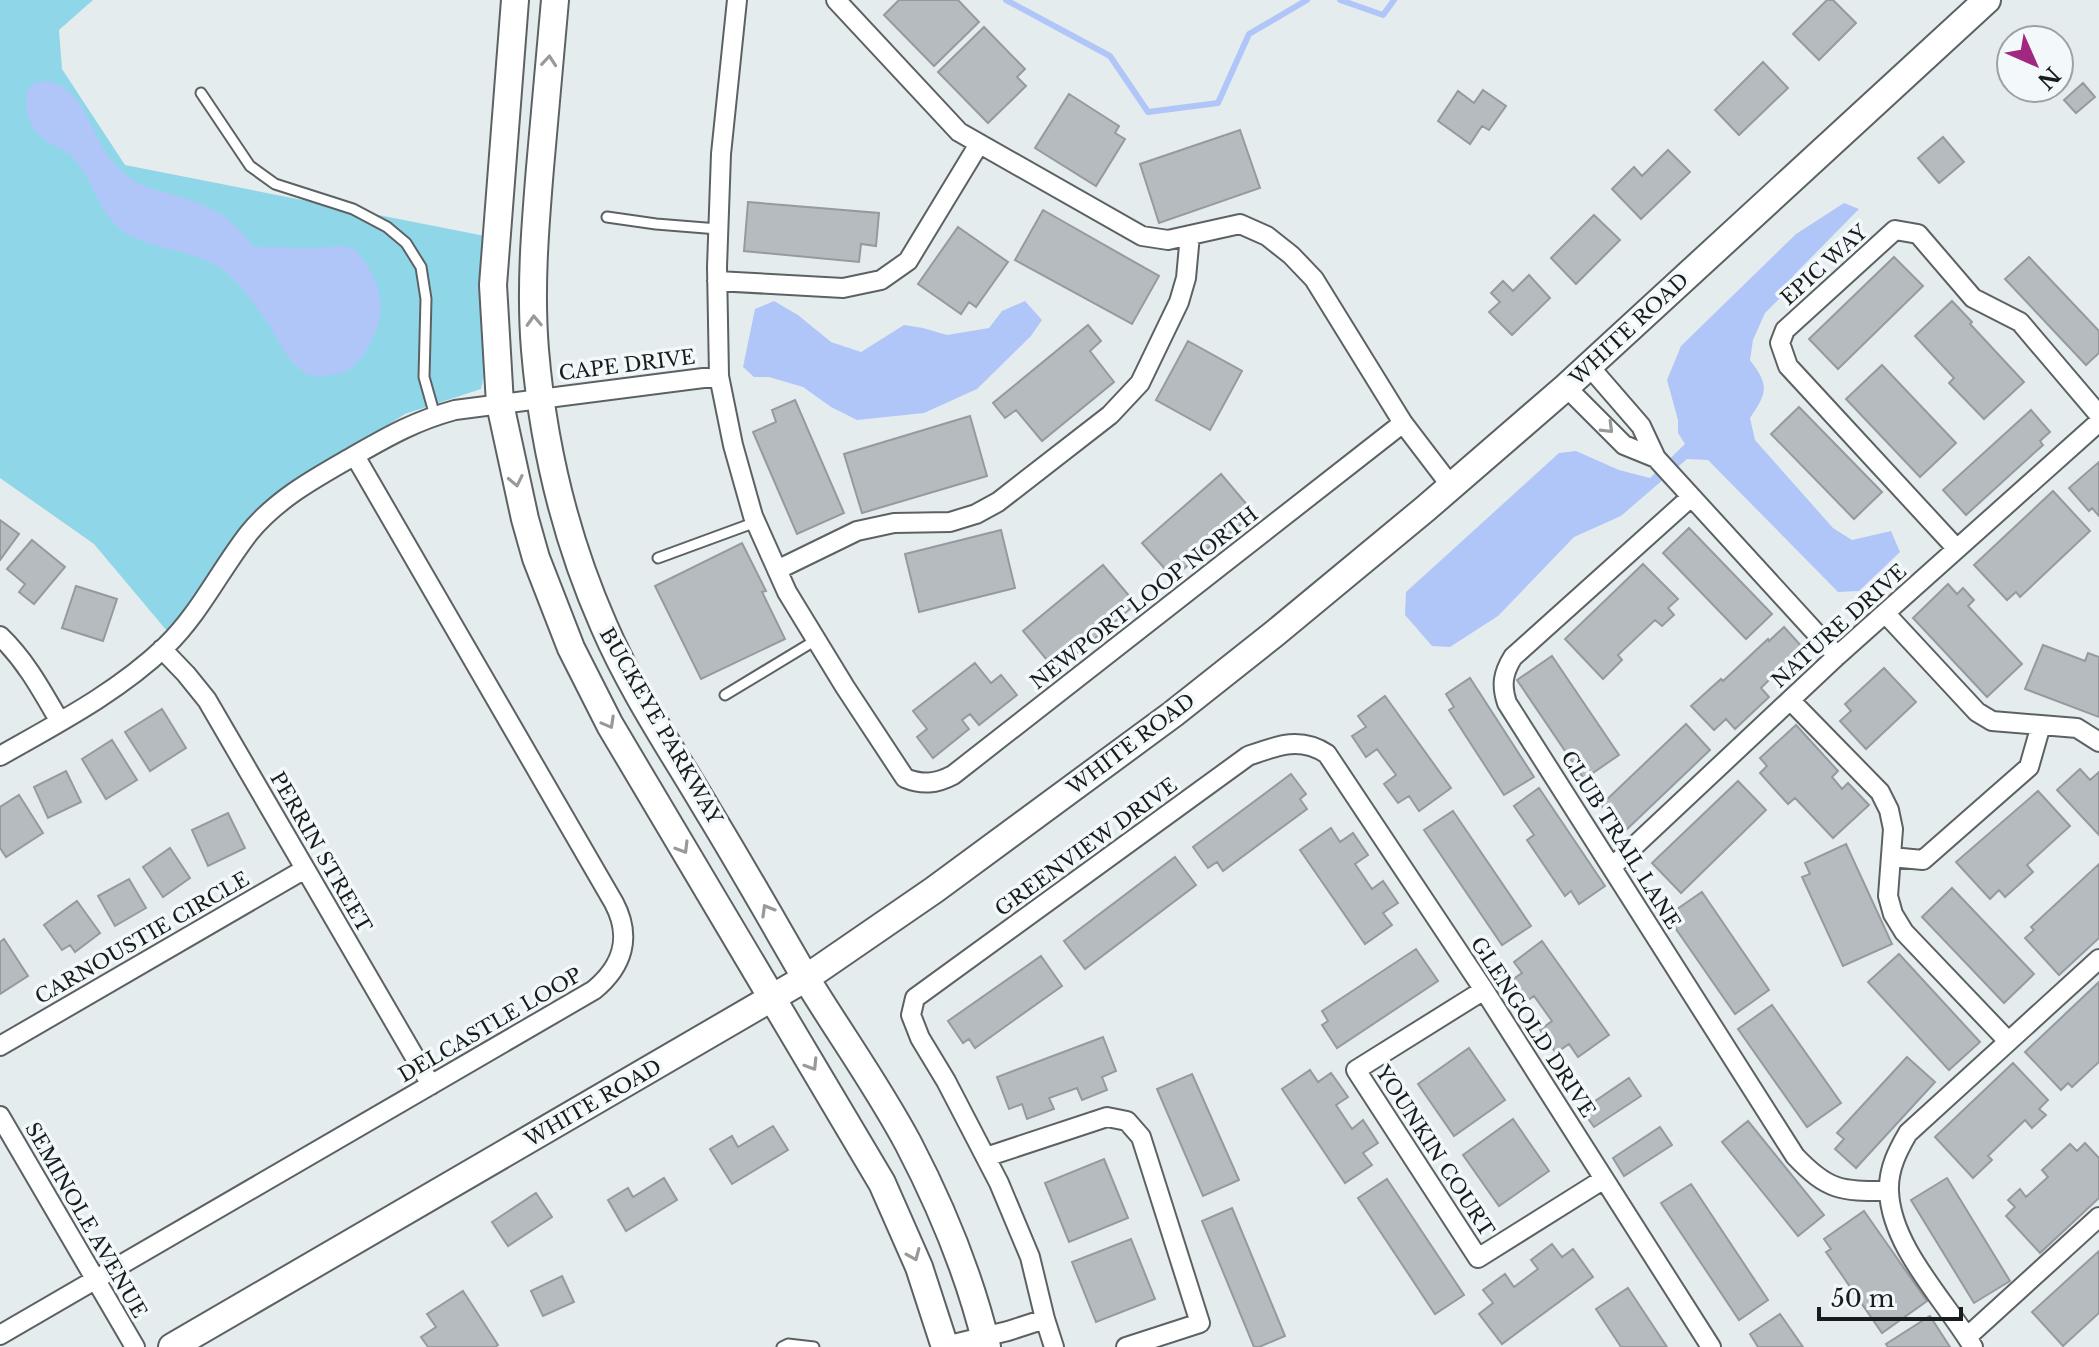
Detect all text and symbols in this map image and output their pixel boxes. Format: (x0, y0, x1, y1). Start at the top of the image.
north arrow (1995, 24, 2075, 104)
one-way arrow (541, 54, 558, 67)
text: N (2032, 61, 2066, 95)
street label: EPIC WAY (1776, 220, 1872, 310)
street label: WHITE ROAD (1564, 268, 1693, 391)
one-way arrow (526, 314, 543, 327)
street label: CAPE DRIVE (557, 345, 697, 385)
one-way arrow (1599, 419, 1613, 433)
one-way arrow (507, 473, 524, 487)
street label: NEWPORT LOOP NORTH (1025, 502, 1263, 694)
street label: NATURE DRIVE (1767, 559, 1911, 693)
street label: BUCKEYE PARKWAY (595, 623, 727, 829)
street label: WHITE ROAD (1062, 688, 1200, 800)
one-way arrow (599, 714, 614, 729)
street label: CLUB TRAIL LANE (1556, 746, 1686, 934)
street label: PERRIN STREET (265, 767, 377, 937)
street label: GREENVIEW DRIVE (990, 773, 1182, 921)
one-way arrow (673, 839, 688, 854)
street label: CARNOUSTIE CIRCLE (31, 867, 253, 1009)
one-way arrow (761, 905, 777, 919)
street label: GLENGOLD DRIVE (1466, 932, 1600, 1122)
street label: DELCASTLE LOOP (394, 963, 586, 1087)
street label: WHITE ROAD (520, 1054, 665, 1152)
one-way arrow (803, 1056, 818, 1070)
street label: YOUNKIN COURT (1370, 1060, 1499, 1241)
street label: SEMINOLE AVENUE (20, 1118, 152, 1322)
one-way arrow (904, 1247, 920, 1261)
scale bar (1819, 1271, 1961, 1321)
text: 50 m (1831, 1284, 1895, 1313)

